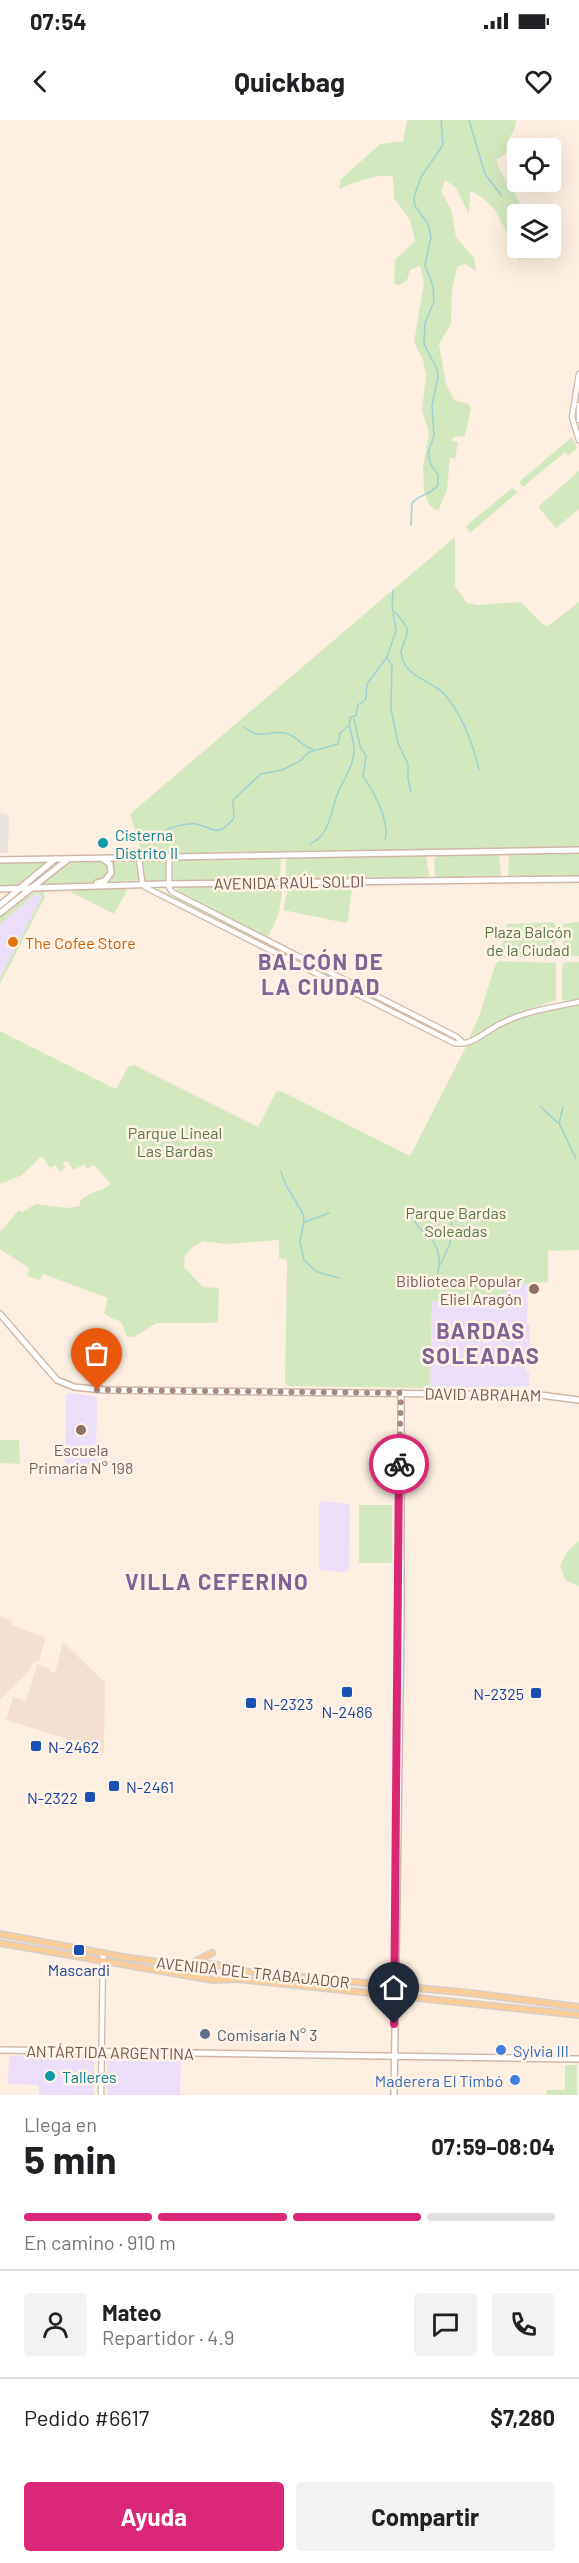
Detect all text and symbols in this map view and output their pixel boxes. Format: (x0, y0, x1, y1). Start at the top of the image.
text: 07:54 (30, 8, 87, 34)
icon: back (24, 65, 57, 98)
text: Quickbag (234, 65, 345, 97)
icon: heart (522, 65, 555, 98)
map controls (507, 138, 561, 258)
button: locate (507, 138, 561, 192)
button: layers (507, 204, 561, 258)
place label: Cisterna Distrito II (115, 825, 178, 862)
marker: Cisterna Distrito II (96, 836, 110, 850)
street label: AVENIDA RAÚL SOLDI (214, 871, 364, 893)
park label: Plaza Balcón de la Ciudad (484, 922, 572, 959)
place label: The Cofee Store (25, 933, 136, 952)
marker: The Cofee Store (6, 935, 20, 949)
district label: BALCÓN DE LA CIUDAD (258, 948, 384, 999)
park label: Parque Lineal Las Bardas (128, 1123, 222, 1160)
park label: Parque Bardas Soleadas (406, 1203, 506, 1240)
place label: Biblioteca Popular Eliel Aragón (396, 1271, 522, 1308)
marker: Biblioteca Popular Eliel Aragón (527, 1282, 541, 1296)
district label: BARDAS SOLEADAS (422, 1317, 540, 1368)
pin (71, 1328, 122, 1390)
icon: bag (80, 1337, 113, 1370)
street label: DAVID ABRAHAM (424, 1383, 542, 1405)
marker: Escuela Primaria N° 198 (74, 1423, 88, 1437)
courier (369, 1434, 429, 1494)
place label: Escuela Primaria N° 198 (29, 1440, 133, 1477)
icon: bike (383, 1448, 416, 1481)
district label: VILLA CEFERINO (125, 1568, 309, 1594)
place label: N-2325 (473, 1684, 524, 1703)
marker: N-2486 (340, 1685, 354, 1699)
marker: N-2325 (529, 1686, 543, 1700)
place label: N-2323 (263, 1694, 314, 1713)
marker: N-2323 (244, 1696, 258, 1710)
place label: N-2486 (321, 1702, 373, 1721)
place label: N-2462 (48, 1737, 99, 1756)
marker: N-2462 (29, 1739, 43, 1753)
place label: N-2461 (126, 1777, 174, 1796)
marker: N-2461 (107, 1779, 121, 1793)
place label: N-2322 (27, 1788, 78, 1807)
marker: N-2322 (83, 1790, 97, 1804)
marker: Mascardi (72, 1943, 86, 1957)
street label: AVENIDA DEL TRABAJADOR (155, 1952, 351, 1992)
place label: Mascardi (48, 1960, 110, 1979)
pin (368, 1962, 419, 2024)
icon: home (377, 1971, 410, 2004)
place label: Comisaría N° 3 (217, 2025, 318, 2044)
marker: Comisaría N° 3 (198, 2027, 212, 2041)
street label: ANTÁRTIDA ARGENTINA (26, 2041, 194, 2063)
place label: Sylvia III (513, 2041, 569, 2060)
marker: Sylvia III (494, 2043, 508, 2057)
place label: Talleres (62, 2067, 117, 2086)
marker: Talleres (43, 2069, 57, 2083)
place label: Maderera El Timbó (375, 2071, 503, 2090)
marker: Maderera El Timbó (508, 2073, 522, 2087)
text: Llega en (24, 2112, 97, 2136)
text: 07:59–08:04 (431, 2133, 555, 2159)
text: 5 min (24, 2135, 117, 2182)
text: En camino · 910 m (24, 2230, 176, 2254)
button: person (24, 2293, 87, 2356)
button: chat (414, 2293, 477, 2356)
button: phone (492, 2293, 555, 2356)
text: Mateo (102, 2299, 162, 2325)
text: Repartidor · 4.9 (102, 2325, 234, 2349)
text: Pedido #6617 (24, 2404, 149, 2430)
text: $7,280 (490, 2404, 555, 2430)
button: Ayuda (24, 2482, 284, 2551)
button: Compartir (296, 2482, 555, 2551)

